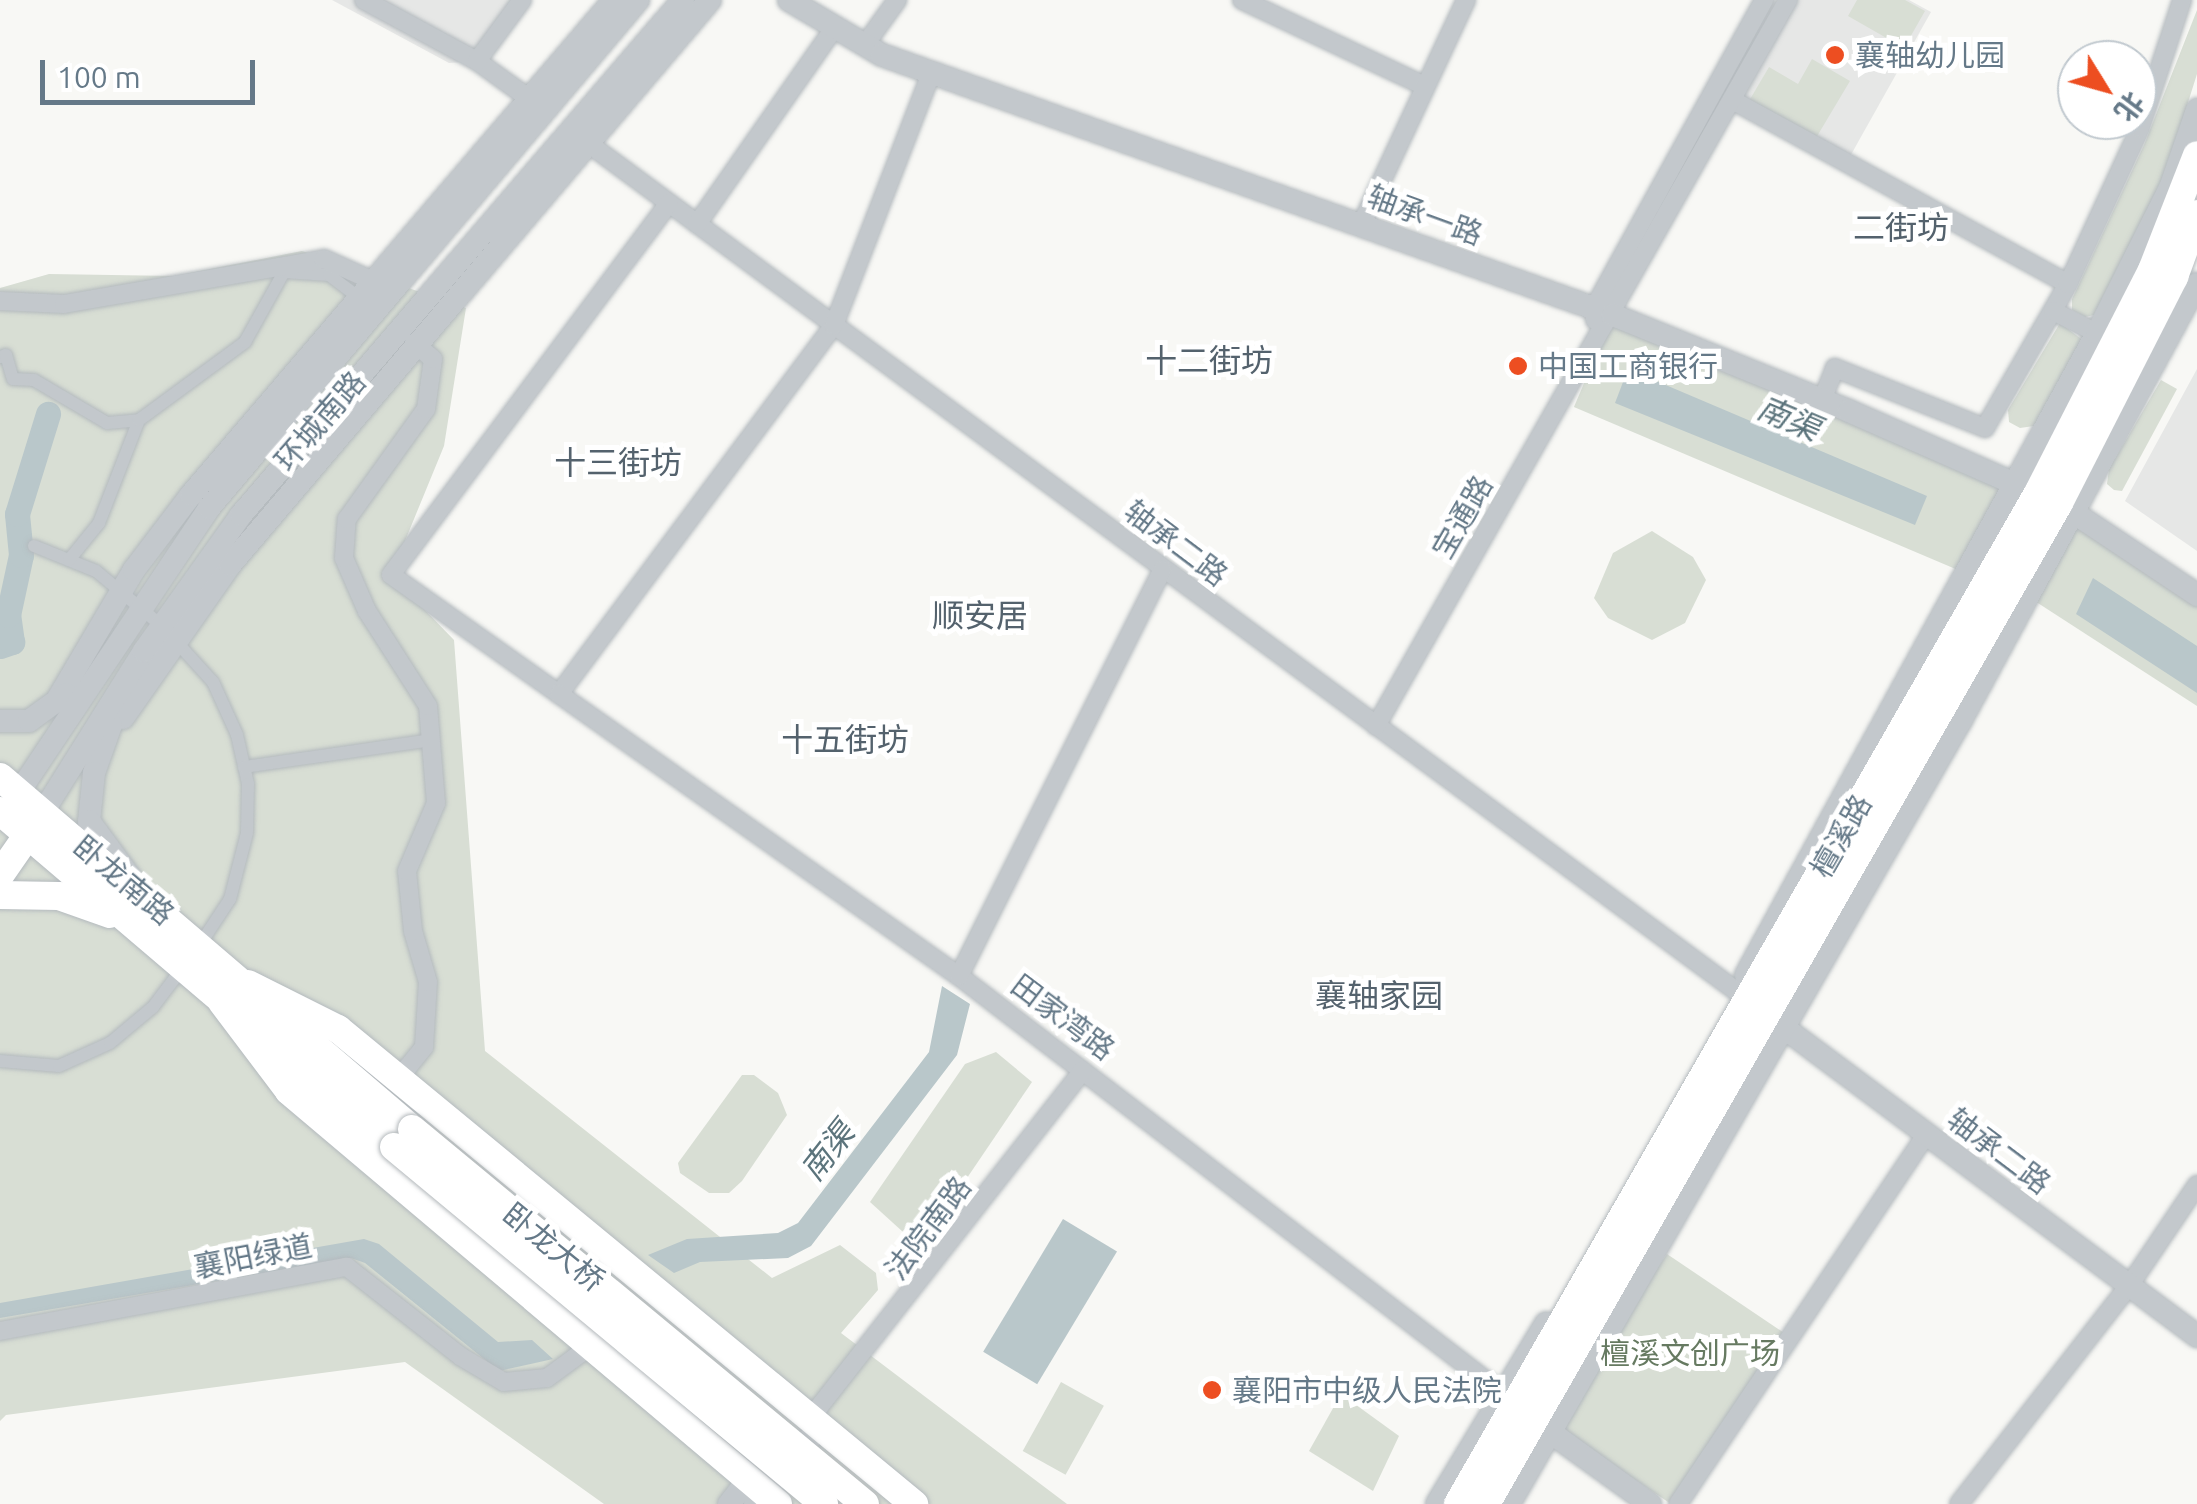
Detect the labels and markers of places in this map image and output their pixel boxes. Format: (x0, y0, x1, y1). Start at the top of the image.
place label: 襄轴幼儿园 (1855, 37, 2005, 73)
marker: 襄轴幼儿园 (1824, 44, 1846, 66)
place label: 中国工商银行 (1538, 348, 1718, 384)
marker: 中国工商银行 (1507, 355, 1529, 377)
place label: 襄阳市中级人民法院 (1232, 1372, 1502, 1408)
marker: 襄阳市中级人民法院 (1201, 1379, 1223, 1401)

